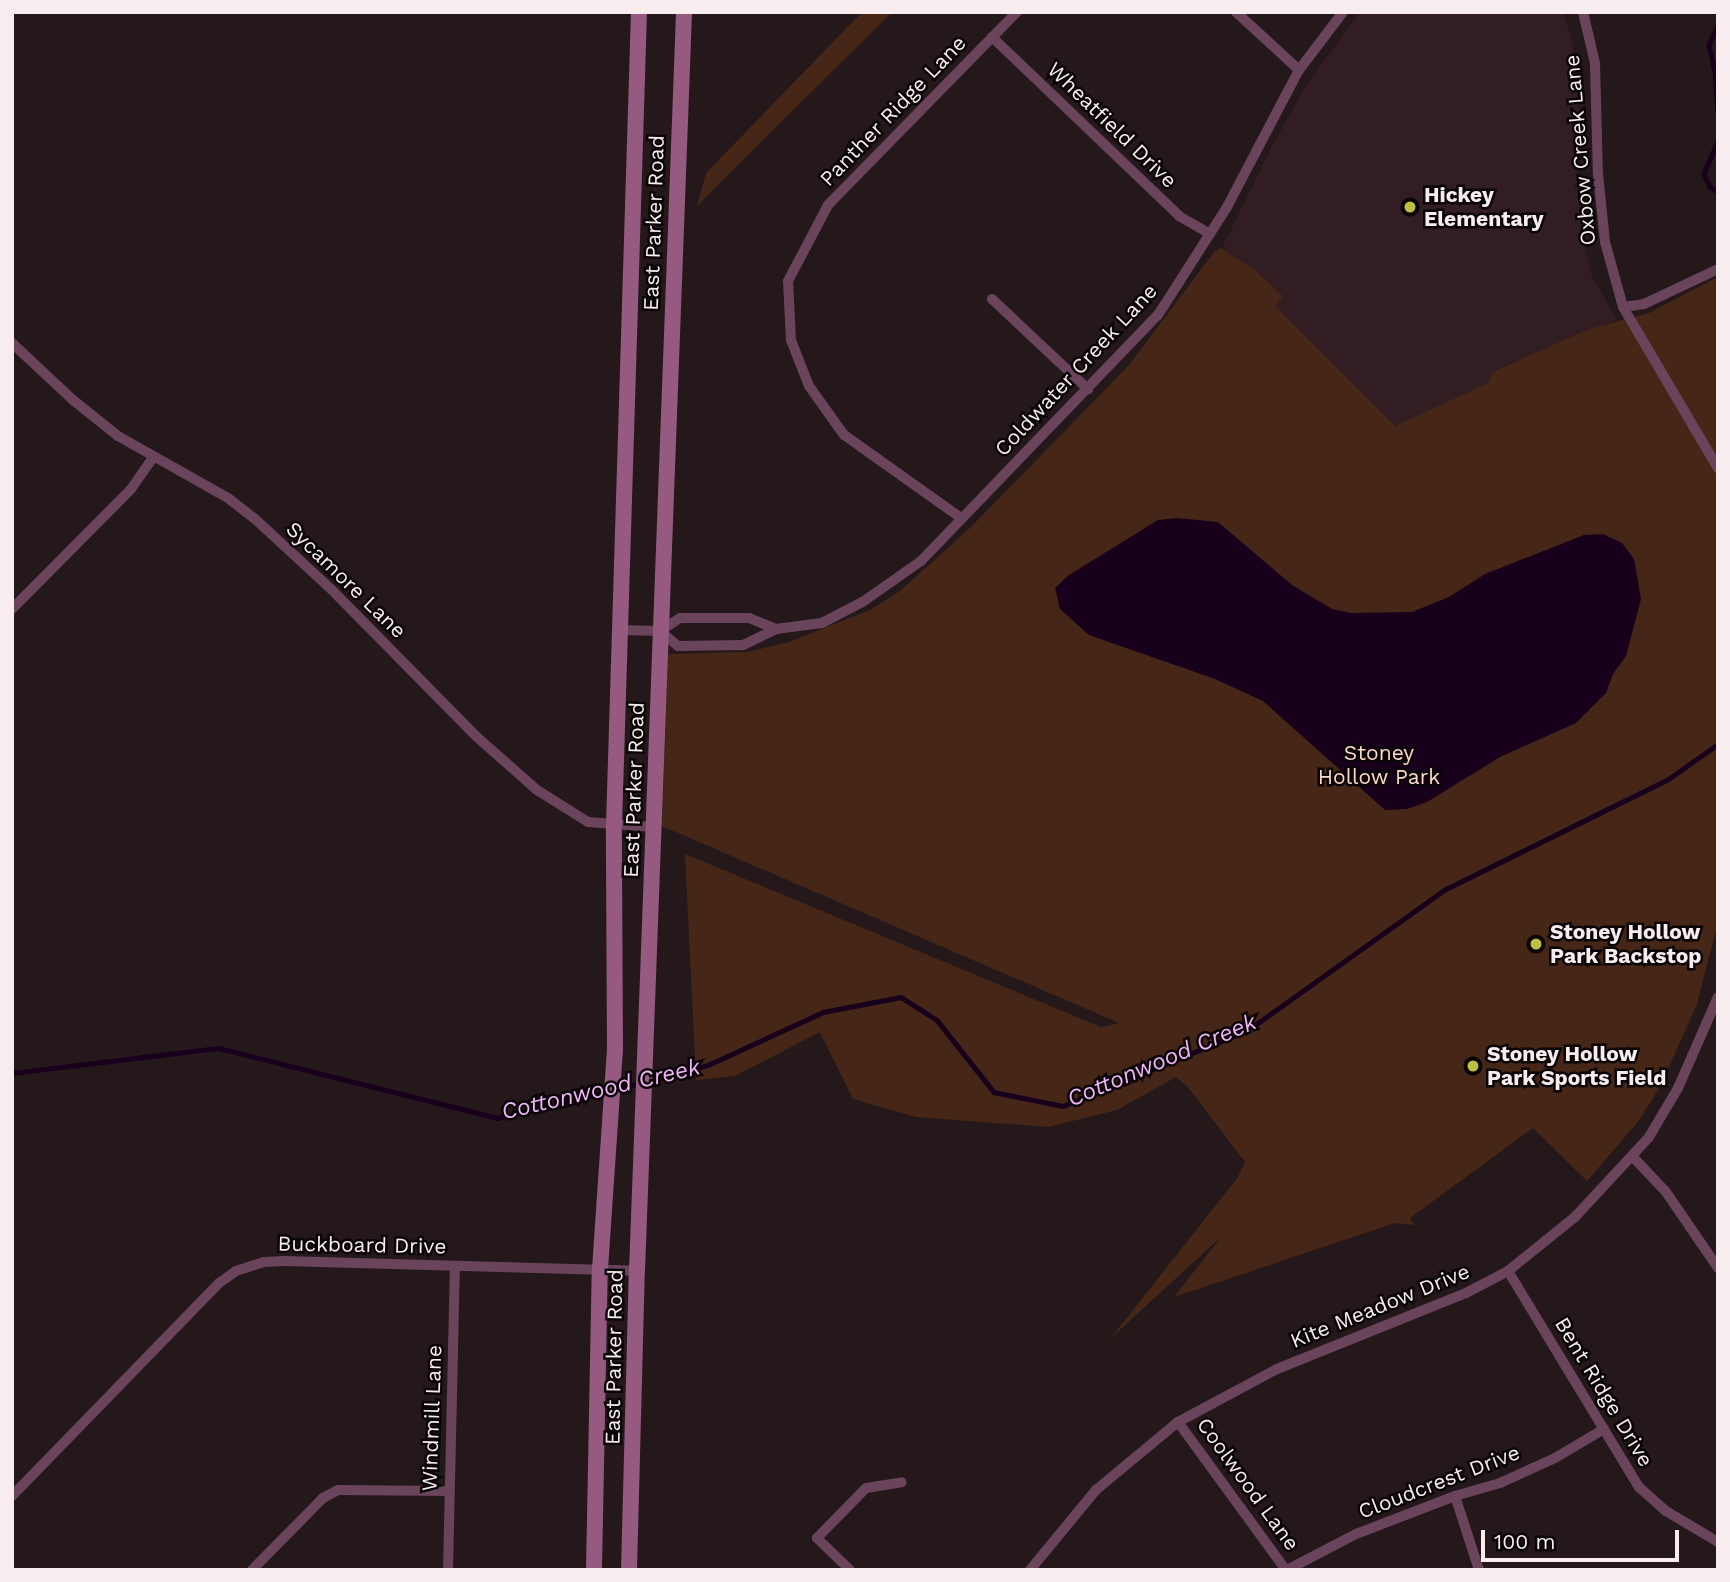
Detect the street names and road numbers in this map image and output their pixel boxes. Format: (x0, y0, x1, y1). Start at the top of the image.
street label: Panther Ridge Lane (815, 30, 971, 192)
street label: Oxbow Creek Lane (1559, 53, 1601, 247)
street label: Wheatfield Drive (1042, 57, 1182, 193)
street label: East Parker Road (638, 135, 670, 311)
street label: Coldwater Creek Lane (989, 278, 1163, 462)
street label: Sycamore Lane (281, 516, 411, 644)
street label: East Parker Road (618, 702, 650, 878)
street label: Buckboard Drive (277, 1231, 447, 1259)
street label: Kite Meadow Drive (1286, 1258, 1474, 1354)
street label: East Parker Road (600, 1269, 628, 1445)
street label: Bent Ridge Drive (1549, 1313, 1659, 1471)
street label: Windmill Lane (417, 1344, 447, 1492)
street label: Coolwood Lane (1191, 1413, 1305, 1555)
street label: Cloudcrest Drive (1355, 1440, 1523, 1524)

